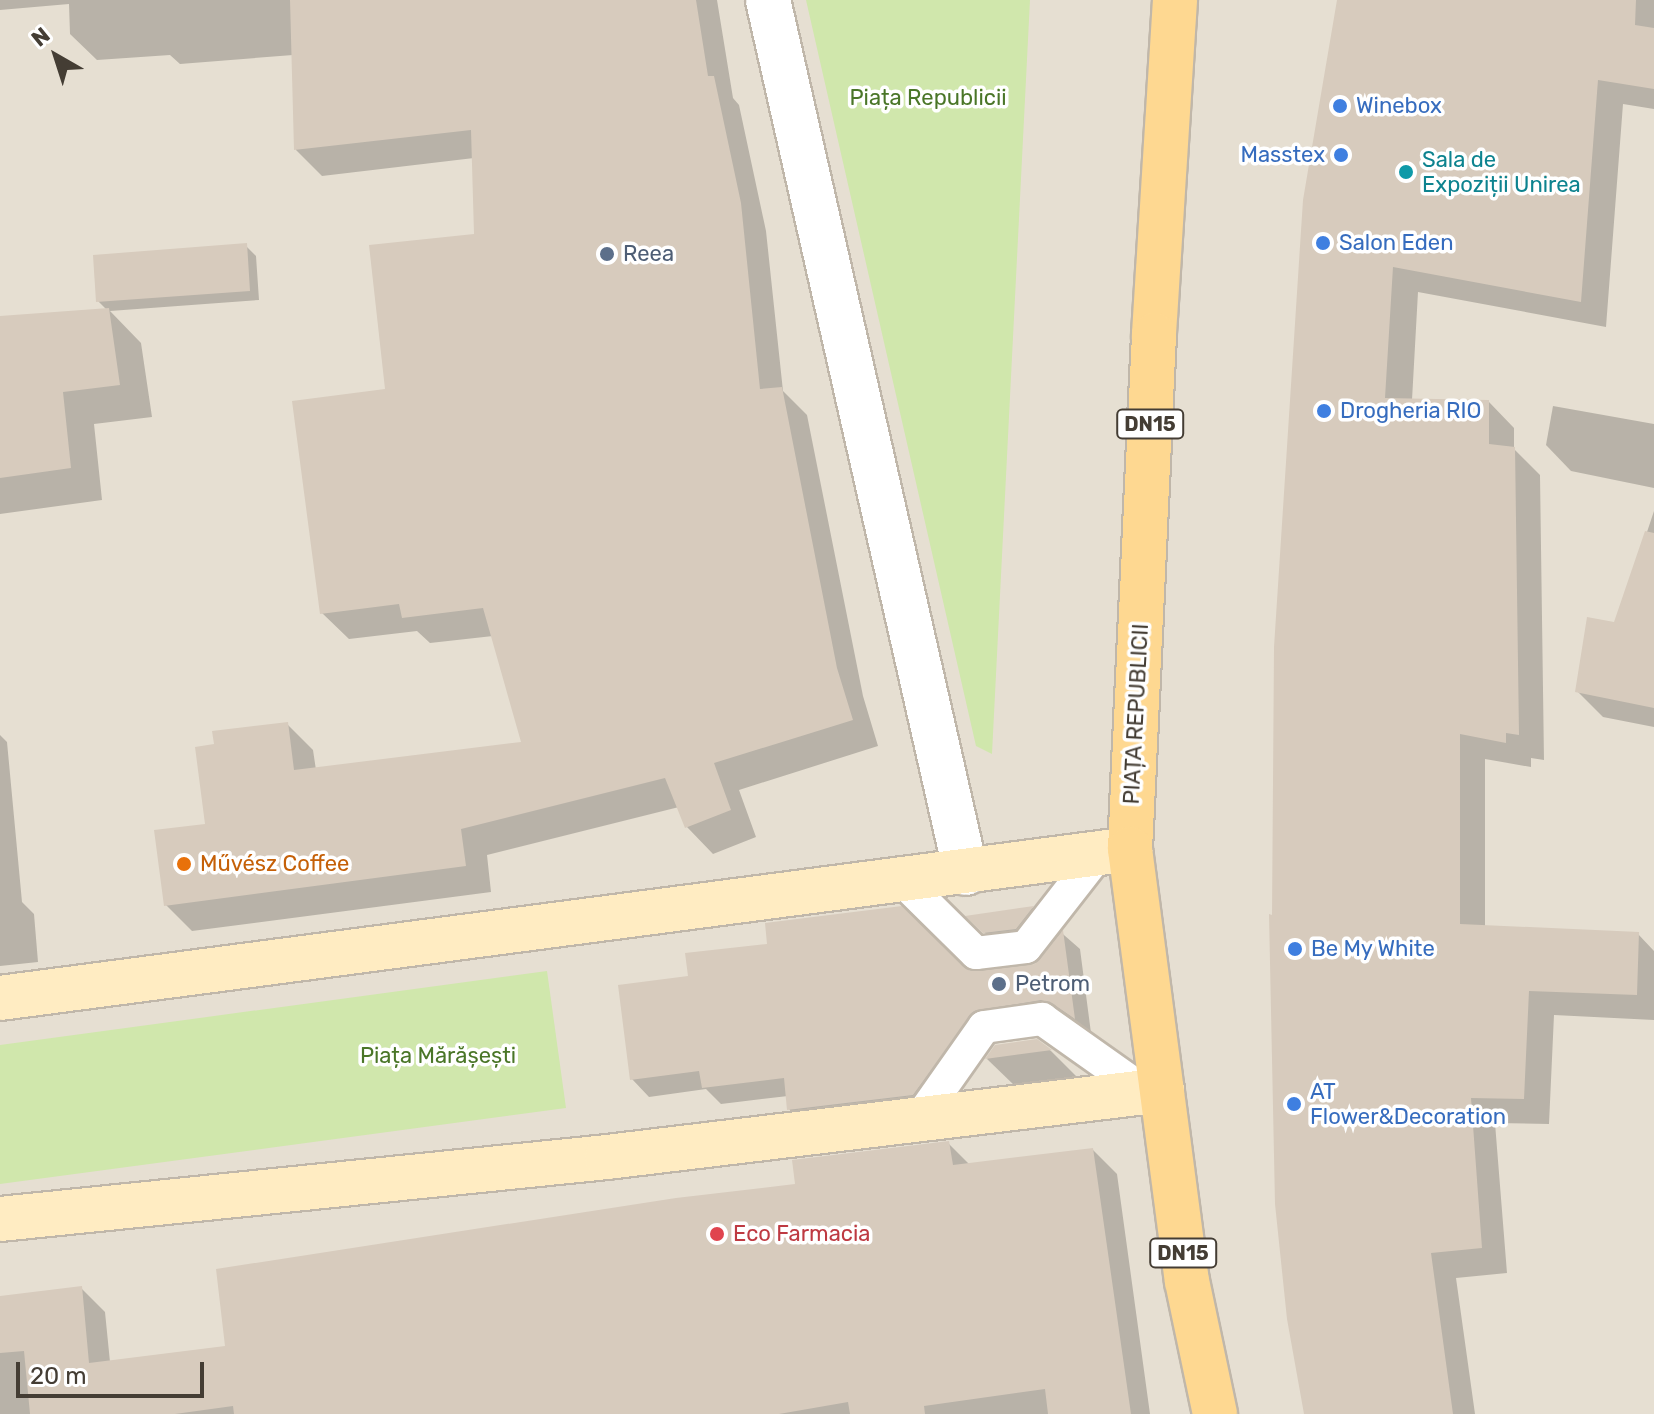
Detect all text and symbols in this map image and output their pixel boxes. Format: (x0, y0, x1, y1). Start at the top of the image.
north arrow (16, 16, 96, 96)
text: N (26, 21, 55, 52)
park label: Piața Republicii (849, 85, 1007, 111)
place label: Winebox (1356, 93, 1442, 119)
marker: Winebox (1331, 97, 1349, 115)
place label: Masstex (1240, 142, 1325, 168)
marker: Masstex (1332, 146, 1350, 164)
place label: Sala de Expoziții Unirea (1422, 146, 1581, 198)
marker: Sala de Expoziții Unirea (1397, 163, 1415, 181)
place label: Salon Eden (1339, 230, 1453, 256)
marker: Salon Eden (1314, 234, 1332, 252)
place label: Reea (623, 241, 674, 267)
marker: Reea (598, 245, 616, 263)
place label: Drogheria RIO (1340, 398, 1481, 424)
marker: Drogheria RIO (1315, 402, 1333, 420)
road number: DN15 (1116, 408, 1184, 440)
street label: PIAȚA REPUBLICII (1118, 623, 1154, 805)
place label: Művész Coffee (200, 851, 349, 877)
marker: Művész Coffee (175, 855, 193, 873)
place label: Be My White (1311, 936, 1436, 962)
marker: Be My White (1286, 940, 1304, 958)
place label: Petrom (1015, 971, 1090, 997)
marker: Petrom (990, 975, 1008, 993)
park label: Piața Mărășești (360, 1043, 516, 1069)
place label: AT Flower&Decoration (1310, 1078, 1506, 1130)
marker: AT Flower&Decoration (1285, 1095, 1303, 1113)
place label: Eco Farmacia (733, 1221, 870, 1247)
marker: Eco Farmacia (708, 1225, 726, 1243)
road number: DN15 (1149, 1237, 1217, 1269)
scale bar (20, 1346, 208, 1396)
text: 20 m (30, 1362, 87, 1390)

